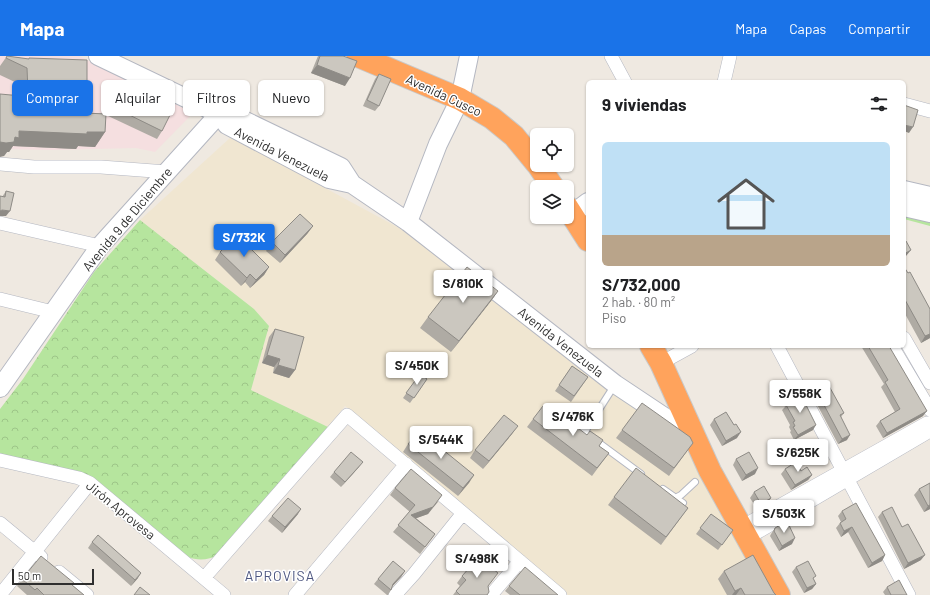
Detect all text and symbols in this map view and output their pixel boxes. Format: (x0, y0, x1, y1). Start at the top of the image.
text: Mapa (20, 17, 64, 40)
text: Mapa (735, 20, 767, 37)
text: Capas (789, 20, 826, 37)
text: Compartir (848, 20, 910, 37)
street label: Avenida Cusco (403, 70, 485, 120)
chip: Comprar (12, 80, 93, 116)
chip: Alquilar (101, 80, 175, 116)
chip: Filtros (183, 80, 250, 116)
chip: Nuevo (258, 80, 324, 116)
icon: filters (868, 93, 890, 115)
text: 9 viviendas (602, 94, 686, 114)
street label: Avenida Venezuela (232, 123, 332, 185)
map controls (530, 128, 574, 224)
button: locate (530, 128, 574, 172)
street label: Avenida 9 de Diciembre (79, 164, 175, 274)
icon: home (710, 168, 782, 240)
button: layers (530, 180, 574, 224)
pin: S/732K (211, 224, 277, 258)
text: S/732K (223, 229, 265, 245)
pin: S/810K (430, 270, 496, 304)
text: S/732,000 (602, 274, 680, 294)
text: S/810K (443, 275, 483, 291)
text: 2 hab. · 80 m² (602, 294, 675, 310)
street label: Avenida Venezuela (515, 304, 607, 380)
text: Piso (602, 310, 626, 326)
pin: S/450K (384, 352, 450, 386)
text: S/450K (395, 357, 439, 373)
pin: S/558K (767, 380, 833, 414)
text: S/558K (778, 385, 822, 401)
pin: S/476K (540, 403, 606, 437)
text: S/476K (552, 408, 594, 424)
pin: S/544K (408, 426, 474, 460)
text: S/544K (419, 431, 463, 447)
pin: S/625K (765, 439, 831, 473)
text: S/625K (776, 444, 820, 460)
street label: Jirón Aprovesa (83, 477, 159, 543)
pin: S/503K (751, 500, 817, 534)
text: S/503K (762, 505, 806, 521)
pin: S/498K (444, 545, 510, 579)
text: S/498K (455, 550, 499, 566)
scale bar (12, 567, 94, 586)
district label: APROVISA (245, 567, 315, 584)
text: 50 m (18, 569, 41, 582)

